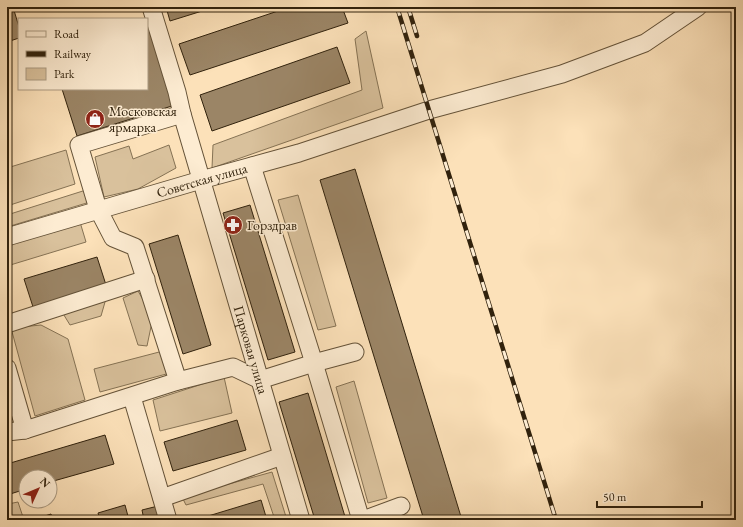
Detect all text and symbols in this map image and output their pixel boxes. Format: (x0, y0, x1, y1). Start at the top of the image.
legend (18, 18, 148, 90)
text: Road (54, 26, 80, 42)
text: Railway (54, 46, 92, 62)
text: Park (54, 66, 75, 82)
place label: Московская ярмарка (108, 102, 177, 136)
shop icon: Московская ярмарка (84, 108, 106, 130)
street label: Советская улица (154, 159, 250, 202)
pharmacy icon: Горздрав (222, 214, 244, 236)
place label: Горздрав (247, 216, 297, 234)
street label: Парковая улица (230, 303, 273, 396)
north arrow (18, 469, 58, 509)
text: N (37, 474, 53, 490)
scale bar (597, 483, 702, 509)
text: 50 m (603, 489, 627, 505)

